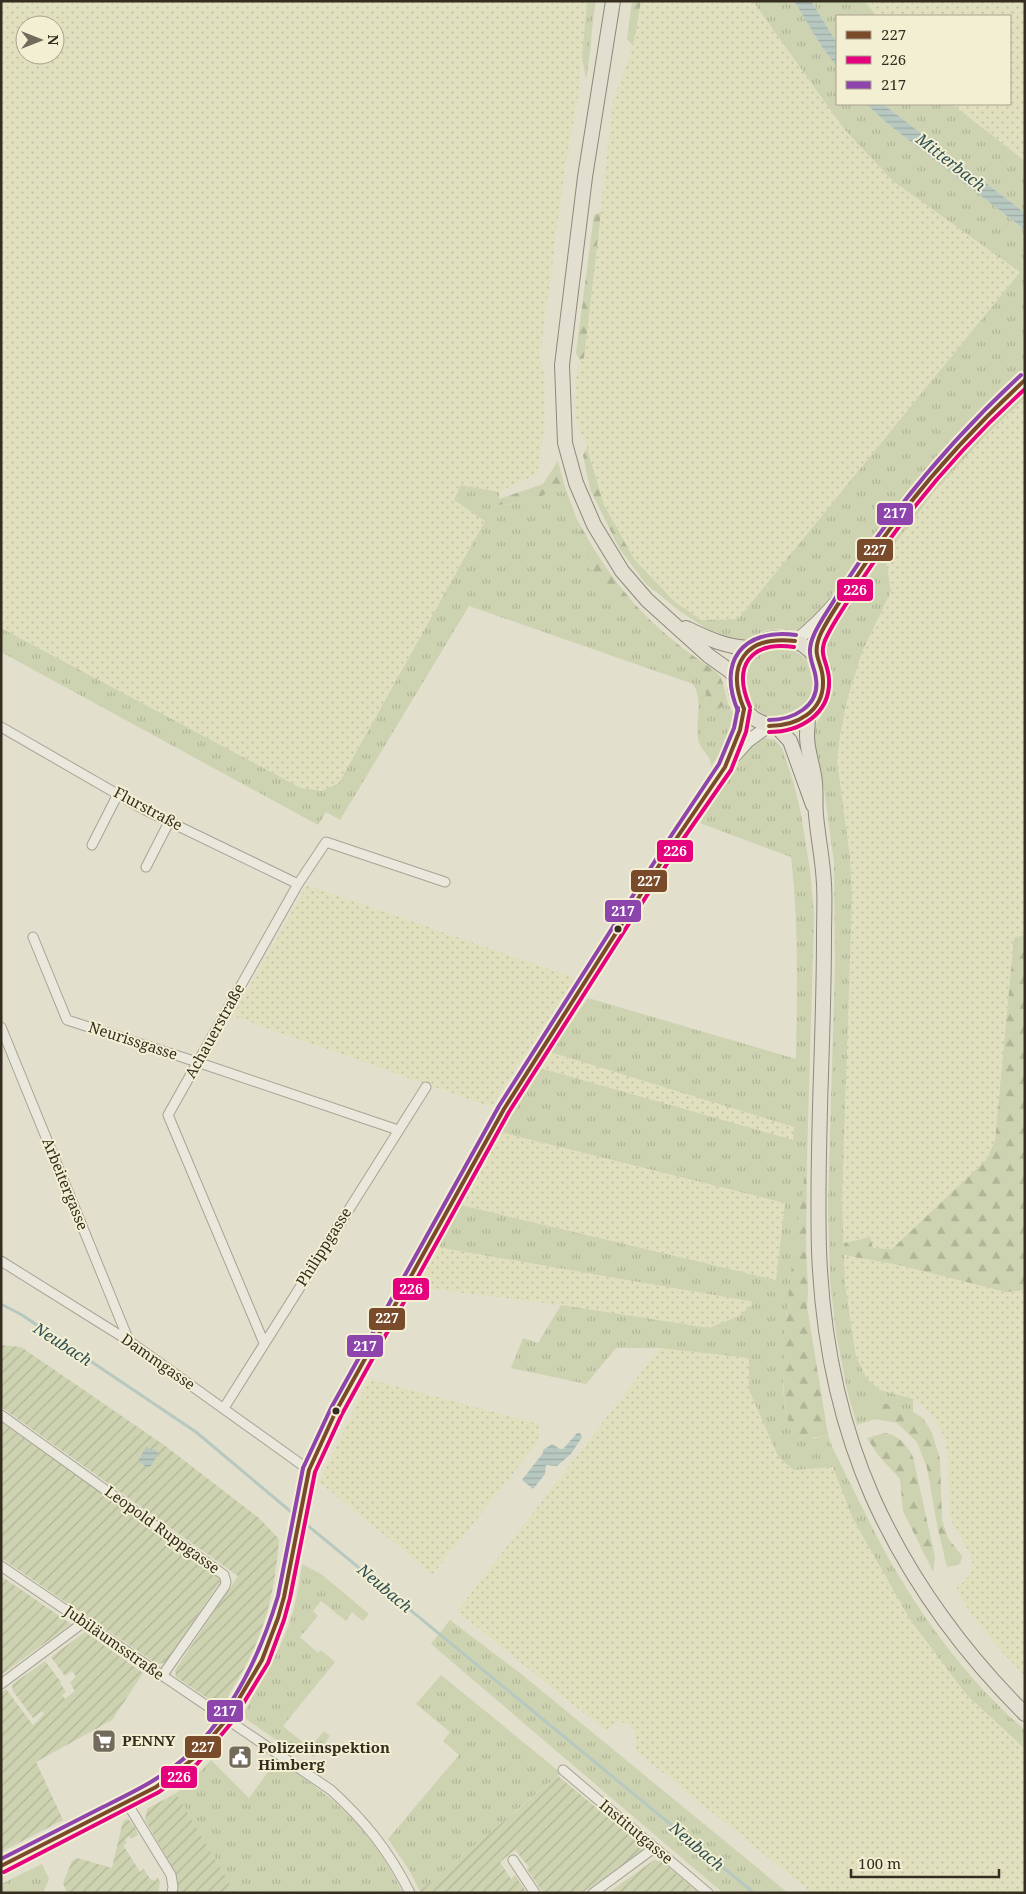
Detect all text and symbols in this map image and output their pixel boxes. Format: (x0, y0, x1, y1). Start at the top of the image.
north arrow (15, 15, 65, 65)
legend (836, 15, 1011, 105)
text: 227 (881, 24, 906, 44)
text: N (44, 34, 63, 46)
text: 226 (881, 49, 906, 69)
text: 217 (881, 74, 906, 94)
water label: Mitterbach (911, 127, 991, 196)
line badge: 217 (876, 502, 914, 526)
text: 217 (883, 503, 907, 522)
line badge: 227 (856, 538, 894, 562)
text: 227 (863, 540, 887, 559)
line badge: 226 (836, 578, 874, 602)
text: 226 (843, 580, 867, 599)
street label: Flurstraße (111, 782, 186, 835)
line badge: 226 (656, 839, 694, 863)
text: 226 (663, 841, 687, 860)
line badge: 227 (630, 869, 668, 893)
text: 227 (637, 871, 661, 890)
line badge: 217 (604, 899, 642, 923)
text: 217 (611, 901, 635, 920)
unlabelled marker (613, 924, 623, 934)
street label: Achauerstraße (180, 980, 248, 1081)
street label: Neurissgasse (86, 1016, 180, 1064)
street label: Arbeitergasse (38, 1134, 94, 1233)
street label: Philippgasse (291, 1203, 355, 1290)
line badge: 226 (392, 1277, 430, 1301)
text: 226 (399, 1279, 423, 1298)
line badge: 227 (368, 1307, 406, 1331)
text: 227 (375, 1308, 399, 1327)
water label: Neubach (29, 1316, 97, 1371)
street label: Dammgasse (118, 1328, 199, 1394)
line badge: 217 (346, 1334, 384, 1358)
text: 217 (353, 1336, 377, 1355)
unlabelled marker (331, 1406, 341, 1416)
street label: Leopold Ruppgasse (101, 1481, 224, 1578)
water label: Neubach (352, 1558, 417, 1618)
street label: Jubiläumsstraße (60, 1600, 168, 1684)
line badge: 217 (206, 1699, 244, 1723)
text: 217 (213, 1701, 237, 1720)
supermarket icon: PENNY (91, 1728, 117, 1754)
place label: PENNY (122, 1730, 176, 1750)
line badge: 227 (184, 1735, 222, 1759)
text: 227 (191, 1737, 215, 1756)
place label: Polizeiinspektion Himberg (258, 1737, 390, 1774)
public building icon: Polizeiinspektion Himberg (227, 1744, 253, 1770)
line badge: 226 (160, 1765, 198, 1789)
text: 226 (167, 1767, 191, 1786)
street label: Institutgasse (596, 1795, 678, 1868)
water label: Neubach (664, 1816, 729, 1876)
scale bar (851, 1846, 998, 1878)
text: 100 m (858, 1853, 901, 1873)

